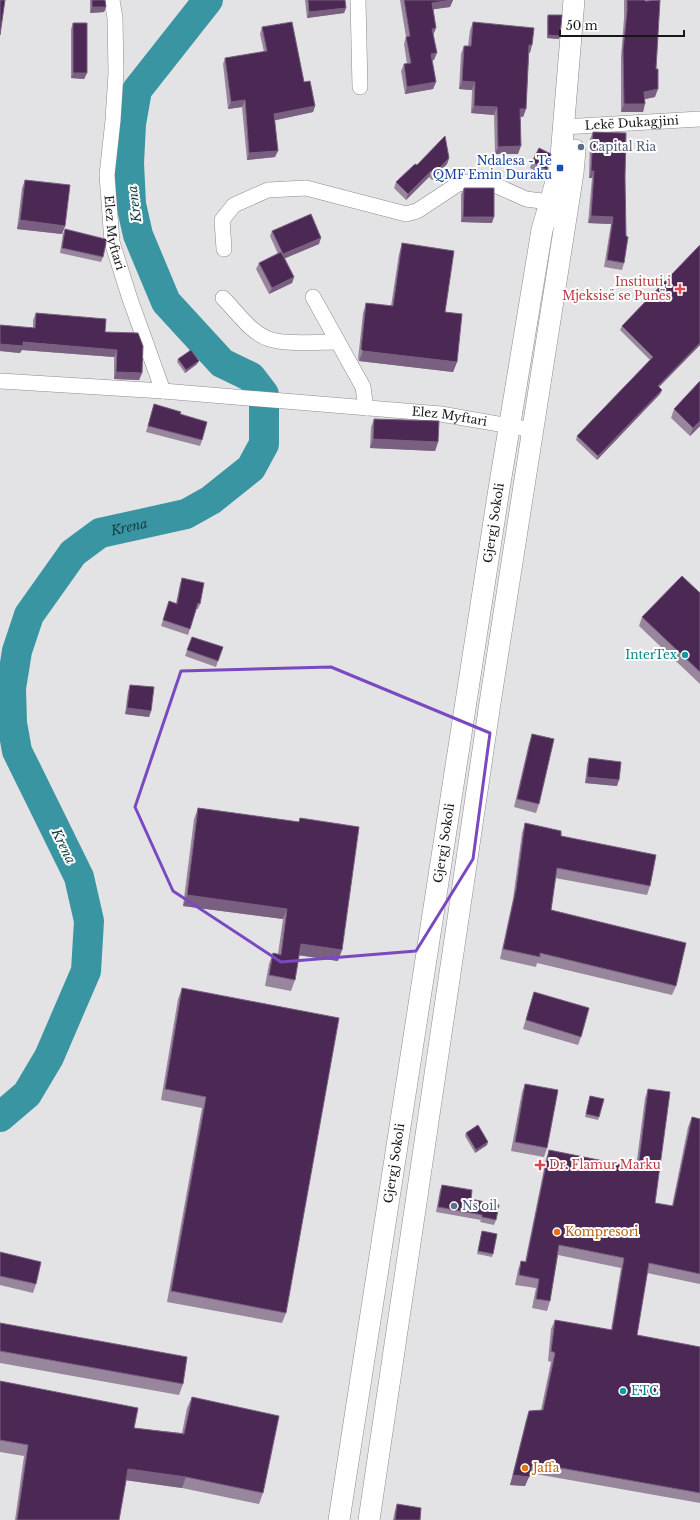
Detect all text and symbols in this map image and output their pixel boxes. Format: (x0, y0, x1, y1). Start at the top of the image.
scale bar (560, 12, 684, 38)
text: 50 m (566, 18, 598, 33)
street label: Lekë Dukagjini (584, 112, 679, 133)
place label: Capital Ria (589, 139, 657, 154)
marker: Capital Ria (576, 142, 586, 152)
place label: Ndalesa - Te QMF Emin Duraku (433, 153, 552, 182)
marker: Ndalesa - Te QMF Emin Duraku (555, 163, 565, 173)
water label: Krena (124, 184, 145, 224)
street label: Elez Myftari (102, 195, 128, 272)
place label: Instituti i Mjeksisë se Punës (562, 274, 671, 303)
marker: Instituti i Mjeksisë se Punës (674, 283, 686, 295)
street label: Elez Myftari (411, 404, 488, 429)
street label: Gjergj Sokoli (480, 482, 507, 564)
water label: Krena (108, 515, 149, 540)
place label: InterTex (625, 647, 678, 662)
marker: InterTex (680, 650, 690, 660)
street label: Gjergj Sokoli (430, 802, 457, 884)
water label: Krena (47, 825, 79, 867)
street label: Gjergj Sokoli (380, 1122, 407, 1204)
place label: Dr. Flamur Marku (549, 1157, 661, 1172)
marker: Dr. Flamur Marku (534, 1159, 546, 1171)
place label: Ns oil (462, 1198, 497, 1213)
marker: Ns oil (449, 1201, 459, 1211)
place label: Kompresori (565, 1224, 638, 1239)
marker: Kompresori (552, 1227, 562, 1237)
place label: ETC (631, 1383, 659, 1398)
marker: ETC (618, 1386, 628, 1396)
place label: Jaffa (531, 1460, 560, 1475)
marker: Jaffa (520, 1463, 530, 1473)

